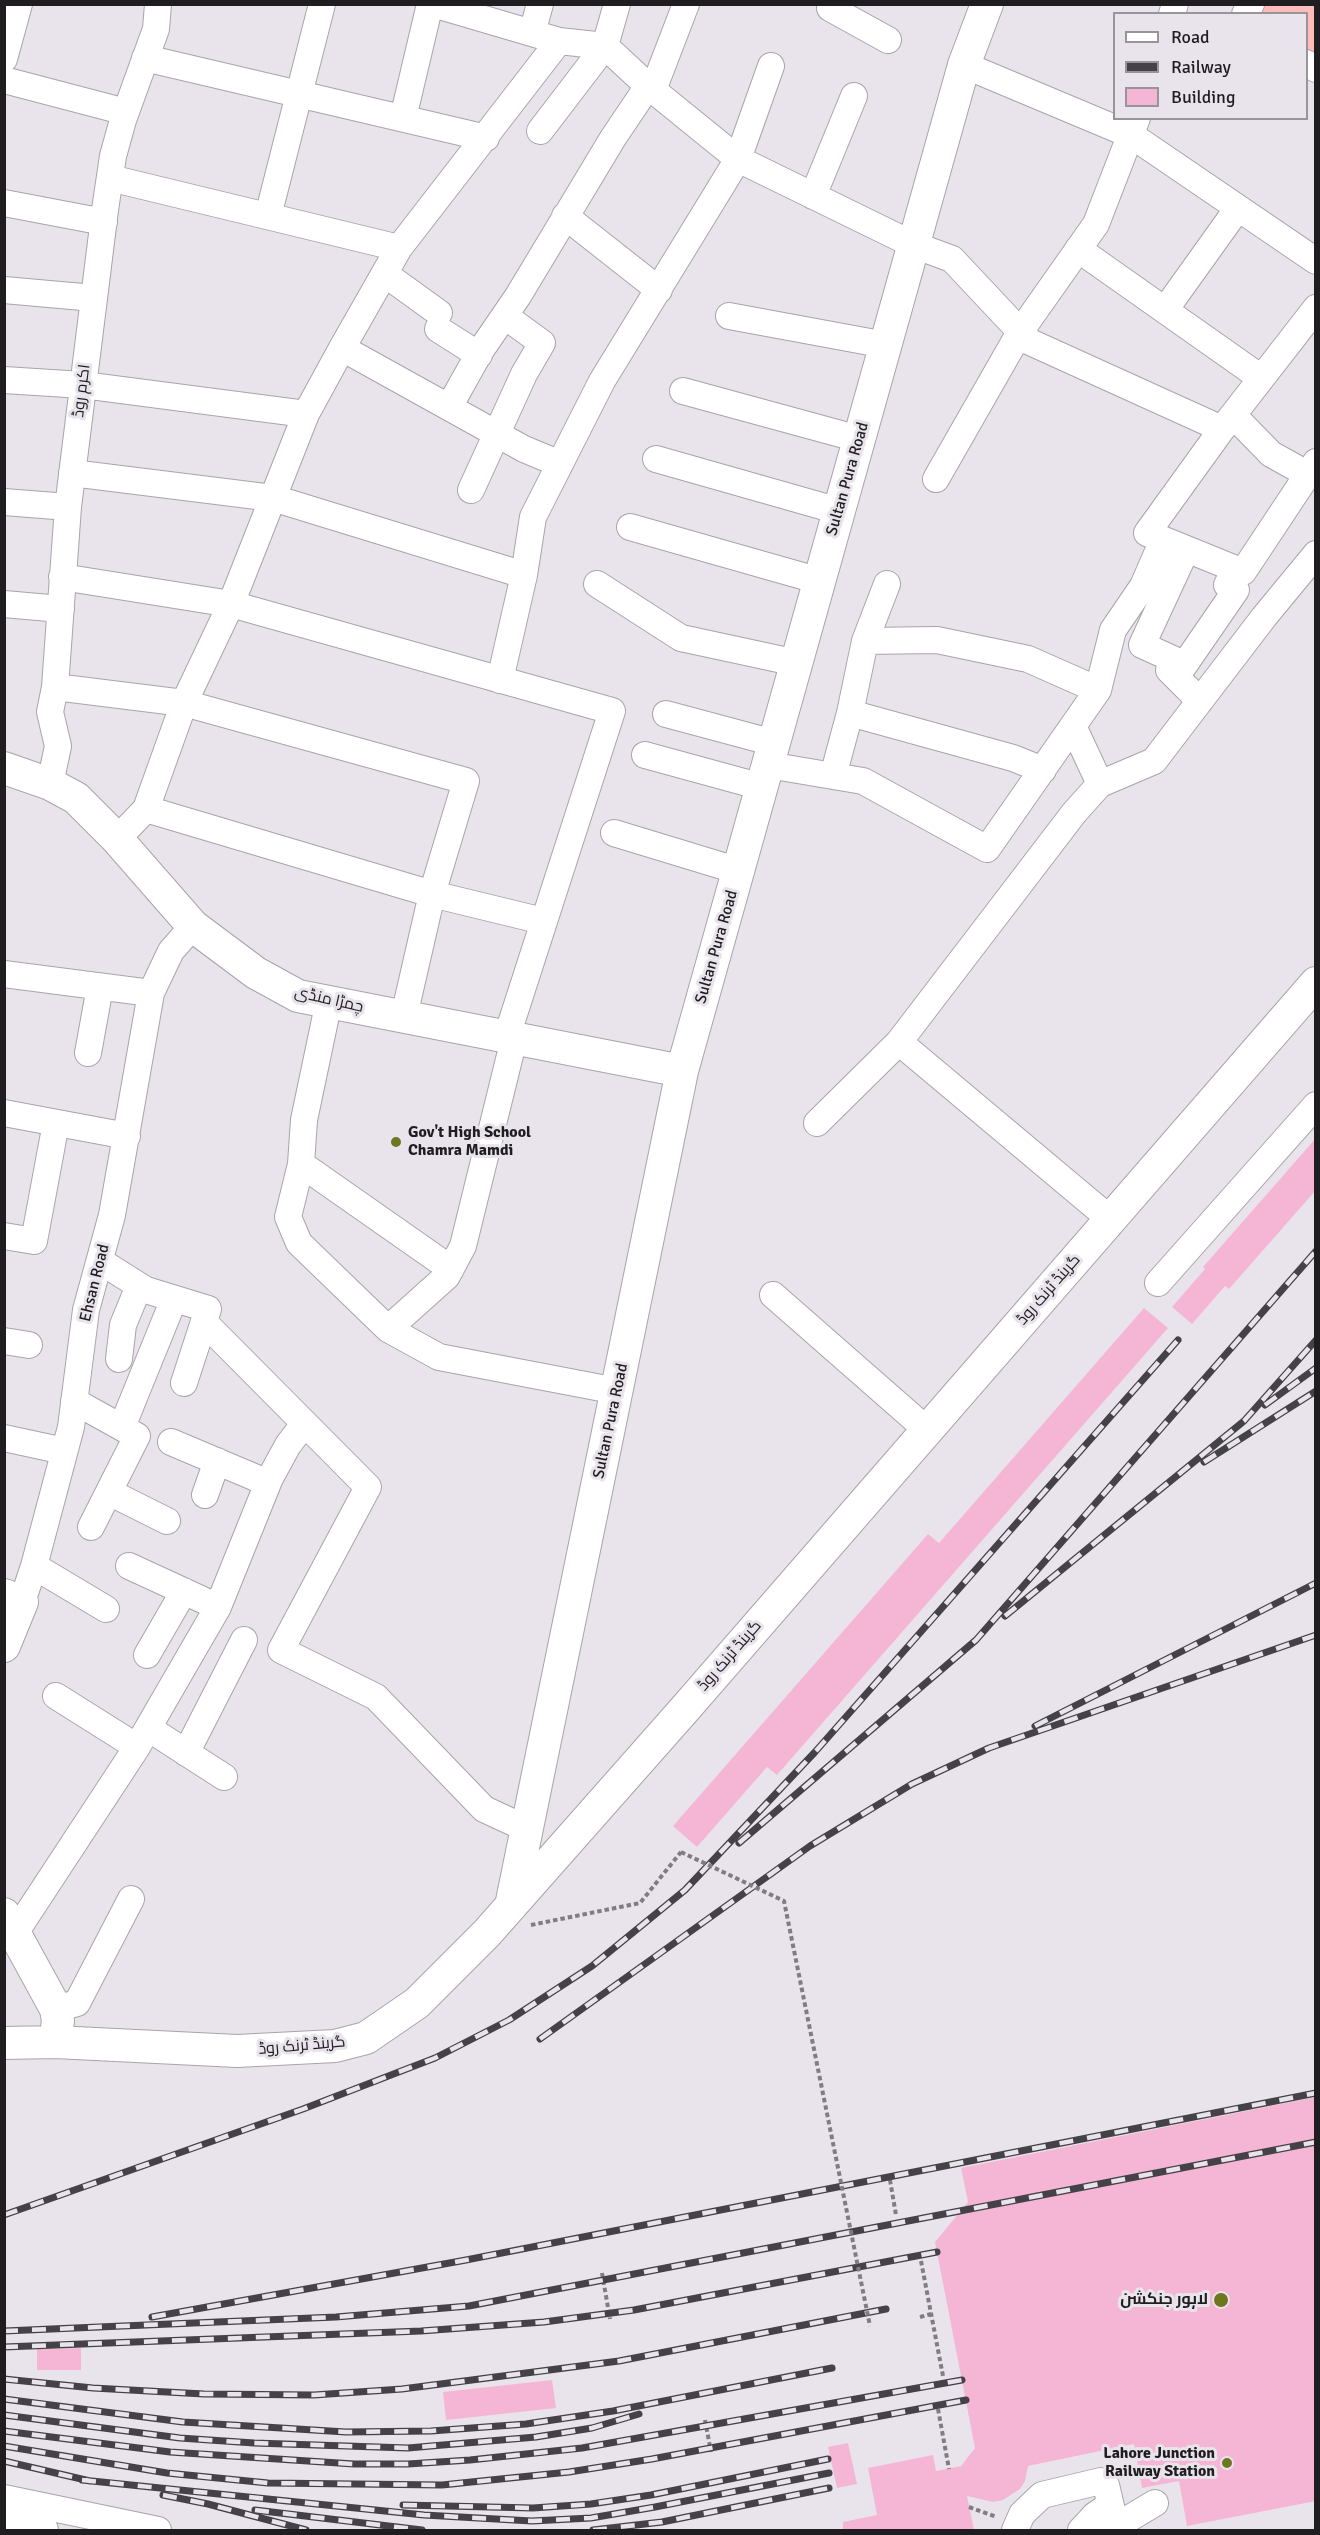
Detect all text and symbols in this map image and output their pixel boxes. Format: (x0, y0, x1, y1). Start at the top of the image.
legend (1113, 12, 1308, 120)
text: Road (1171, 26, 1210, 48)
text: Railway (1171, 56, 1231, 78)
text: Building (1171, 86, 1235, 108)
street label: اکرم روڈ (69, 363, 95, 419)
street label: Sultan Pura Road (823, 420, 873, 538)
street label: Sultan Pura Road (692, 888, 742, 1006)
street label: چمڑا منڈی (293, 983, 365, 1017)
place label: Gov't High School Chamra Mamdi (408, 1123, 531, 1161)
marker: Gov't High School Chamra Mamdi (389, 1135, 403, 1149)
street label: Ehsan Road (76, 1242, 114, 1324)
street label: گرینڈ ٹرنک روڈ (1013, 1251, 1085, 1329)
street label: Sultan Pura Road (589, 1362, 633, 1480)
street label: گرینڈ ٹرنک روڈ (694, 1617, 766, 1695)
street label: گرینڈ ٹرنک روڈ (258, 2033, 346, 2059)
place label: لاہور جنکشن (1120, 2290, 1208, 2310)
marker: لاہور جنکشن (1212, 2291, 1230, 2309)
place label: Lahore Junction Railway Station (1103, 2444, 1215, 2482)
marker: Lahore Junction Railway Station (1220, 2456, 1234, 2470)

